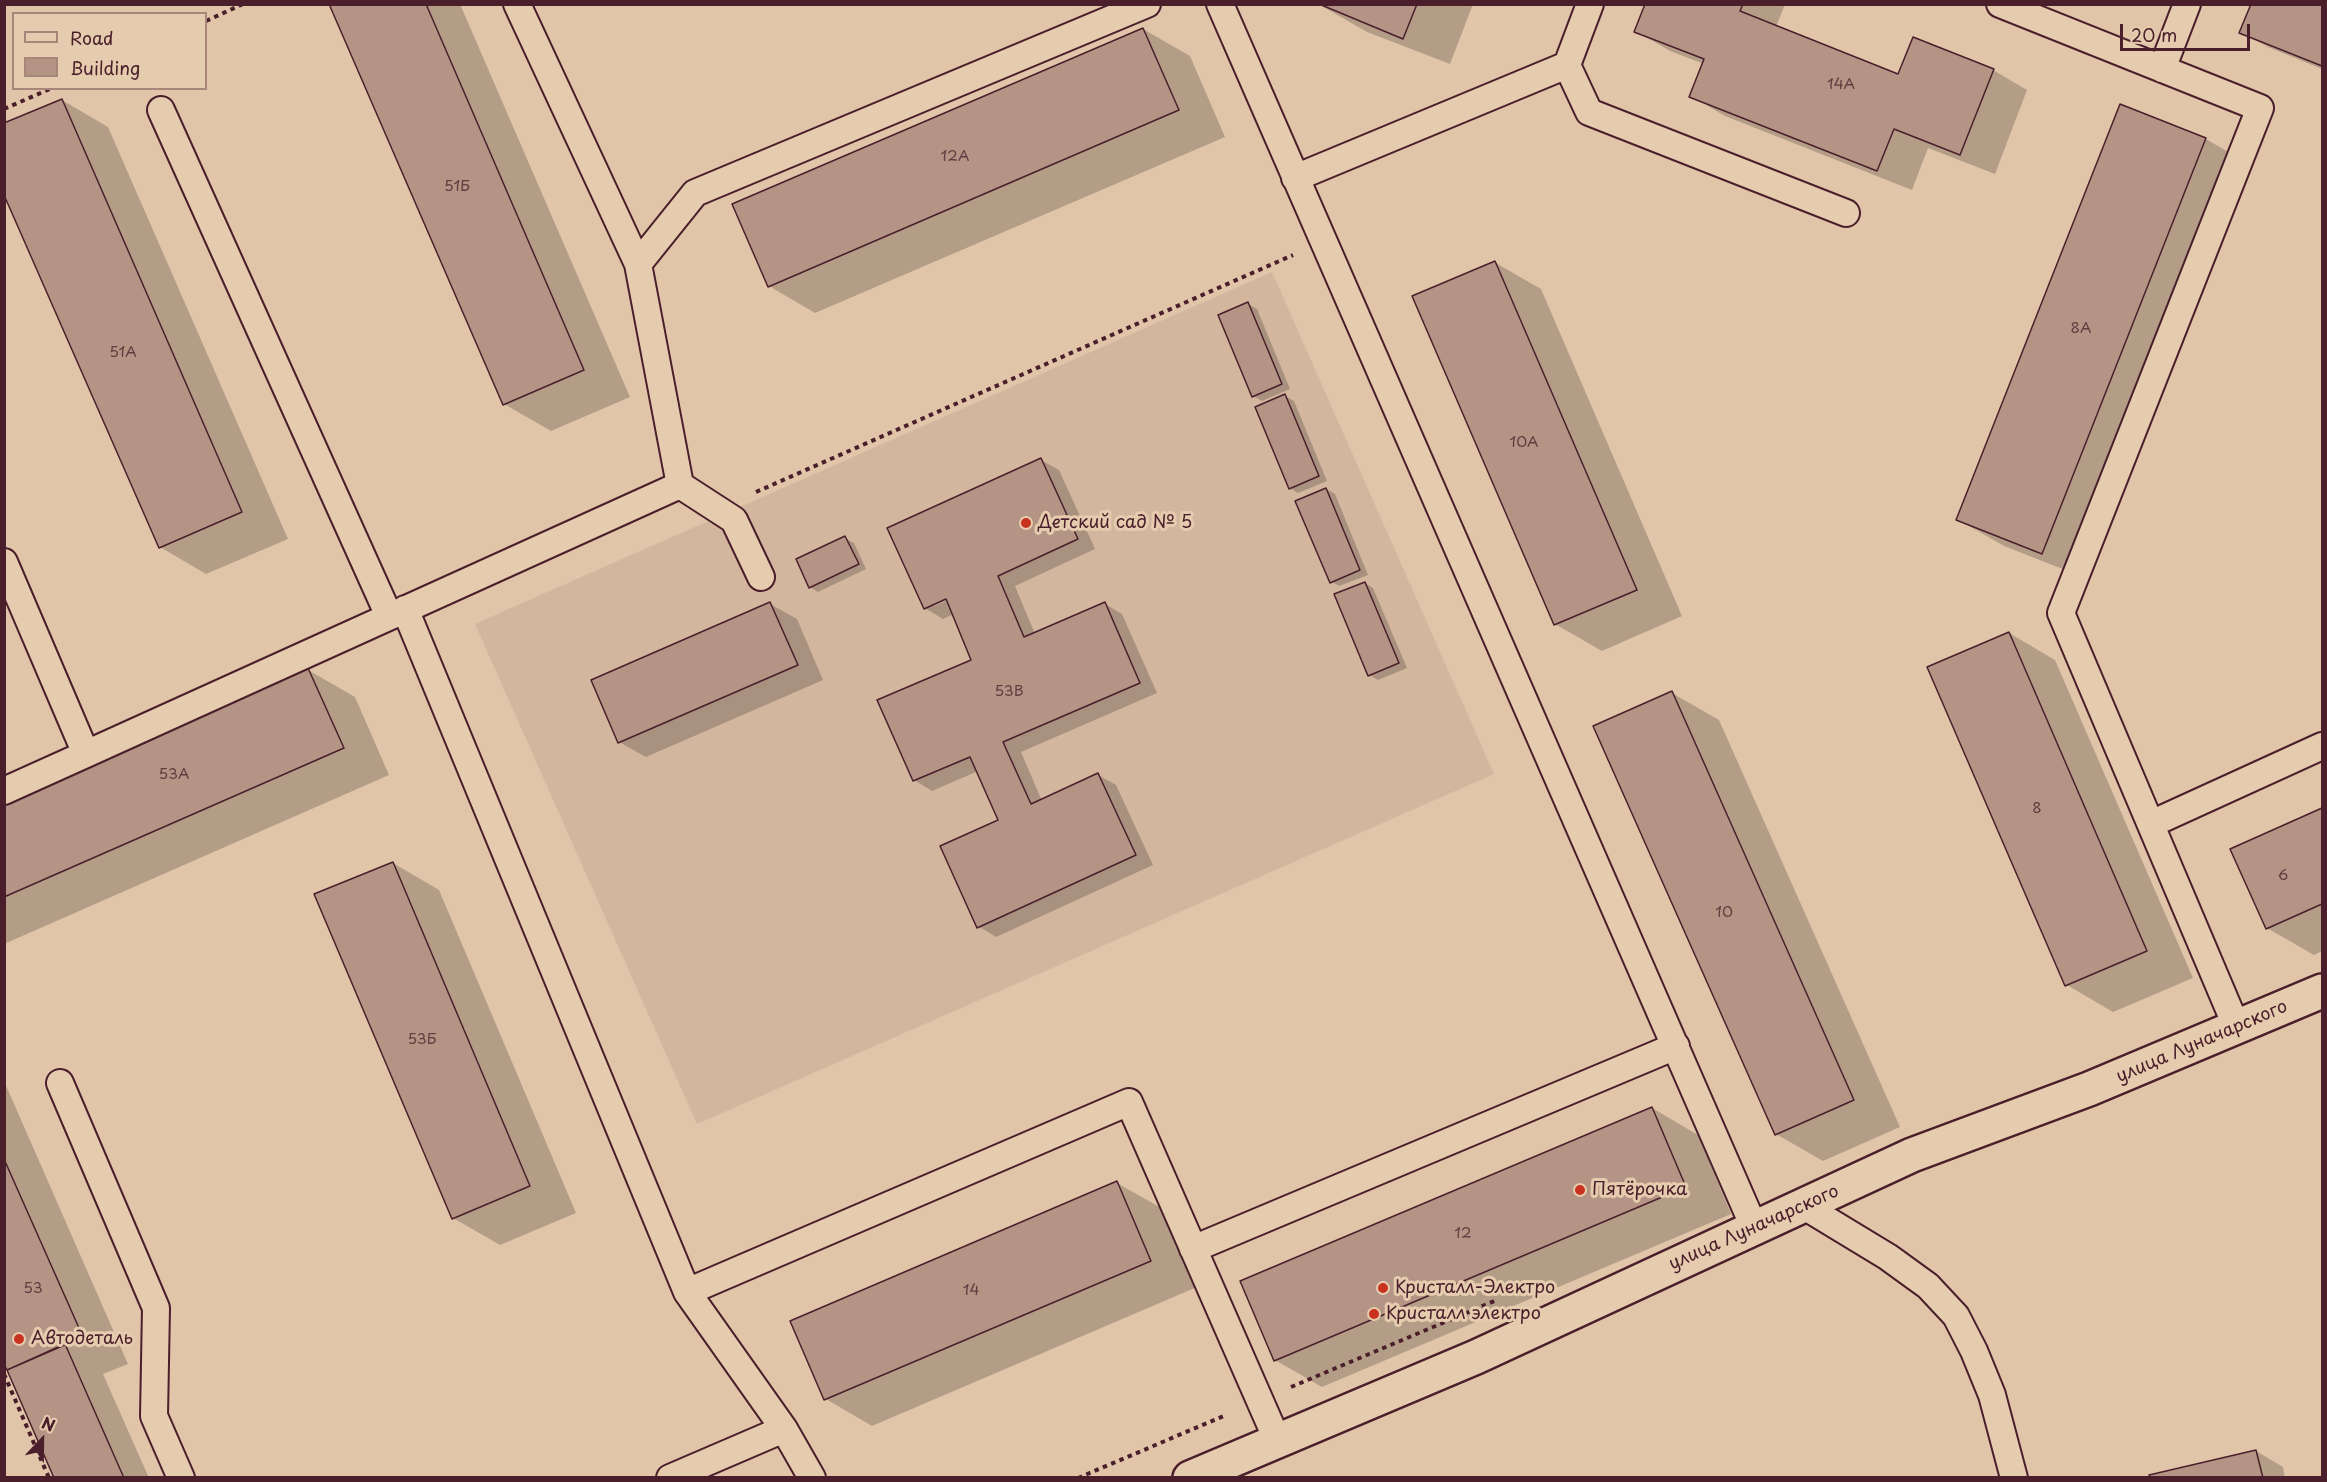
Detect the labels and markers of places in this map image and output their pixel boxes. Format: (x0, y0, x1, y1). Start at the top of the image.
place label: Детский сад № 5 (1038, 512, 1192, 534)
marker: Детский сад № 5 (1019, 516, 1033, 530)
place label: Пятёрочка (1592, 1179, 1687, 1201)
marker: Пятёрочка (1573, 1183, 1587, 1197)
place label: Кристалл-Электро (1395, 1277, 1555, 1299)
marker: Кристалл-Электро (1376, 1281, 1390, 1295)
place label: Кристалл электро (1386, 1303, 1541, 1325)
marker: Кристалл электро (1367, 1307, 1381, 1321)
place label: Автодеталь (31, 1328, 133, 1350)
marker: Автодеталь (12, 1332, 26, 1346)

